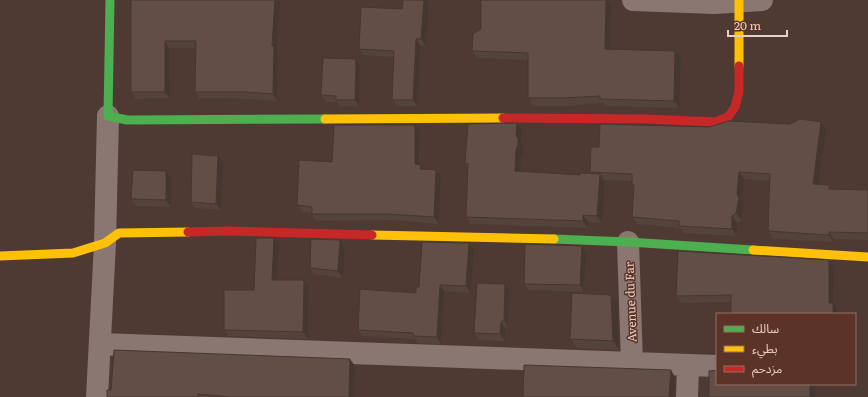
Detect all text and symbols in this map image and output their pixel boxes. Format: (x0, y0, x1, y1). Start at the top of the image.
scale bar (728, 12, 787, 38)
text: 20 m (734, 16, 761, 34)
street label: Avenue du Far (620, 261, 640, 343)
legend (716, 313, 856, 385)
text: سالك (752, 319, 779, 337)
text: بطيء (752, 339, 778, 359)
text: مزدحم (752, 359, 782, 378)

